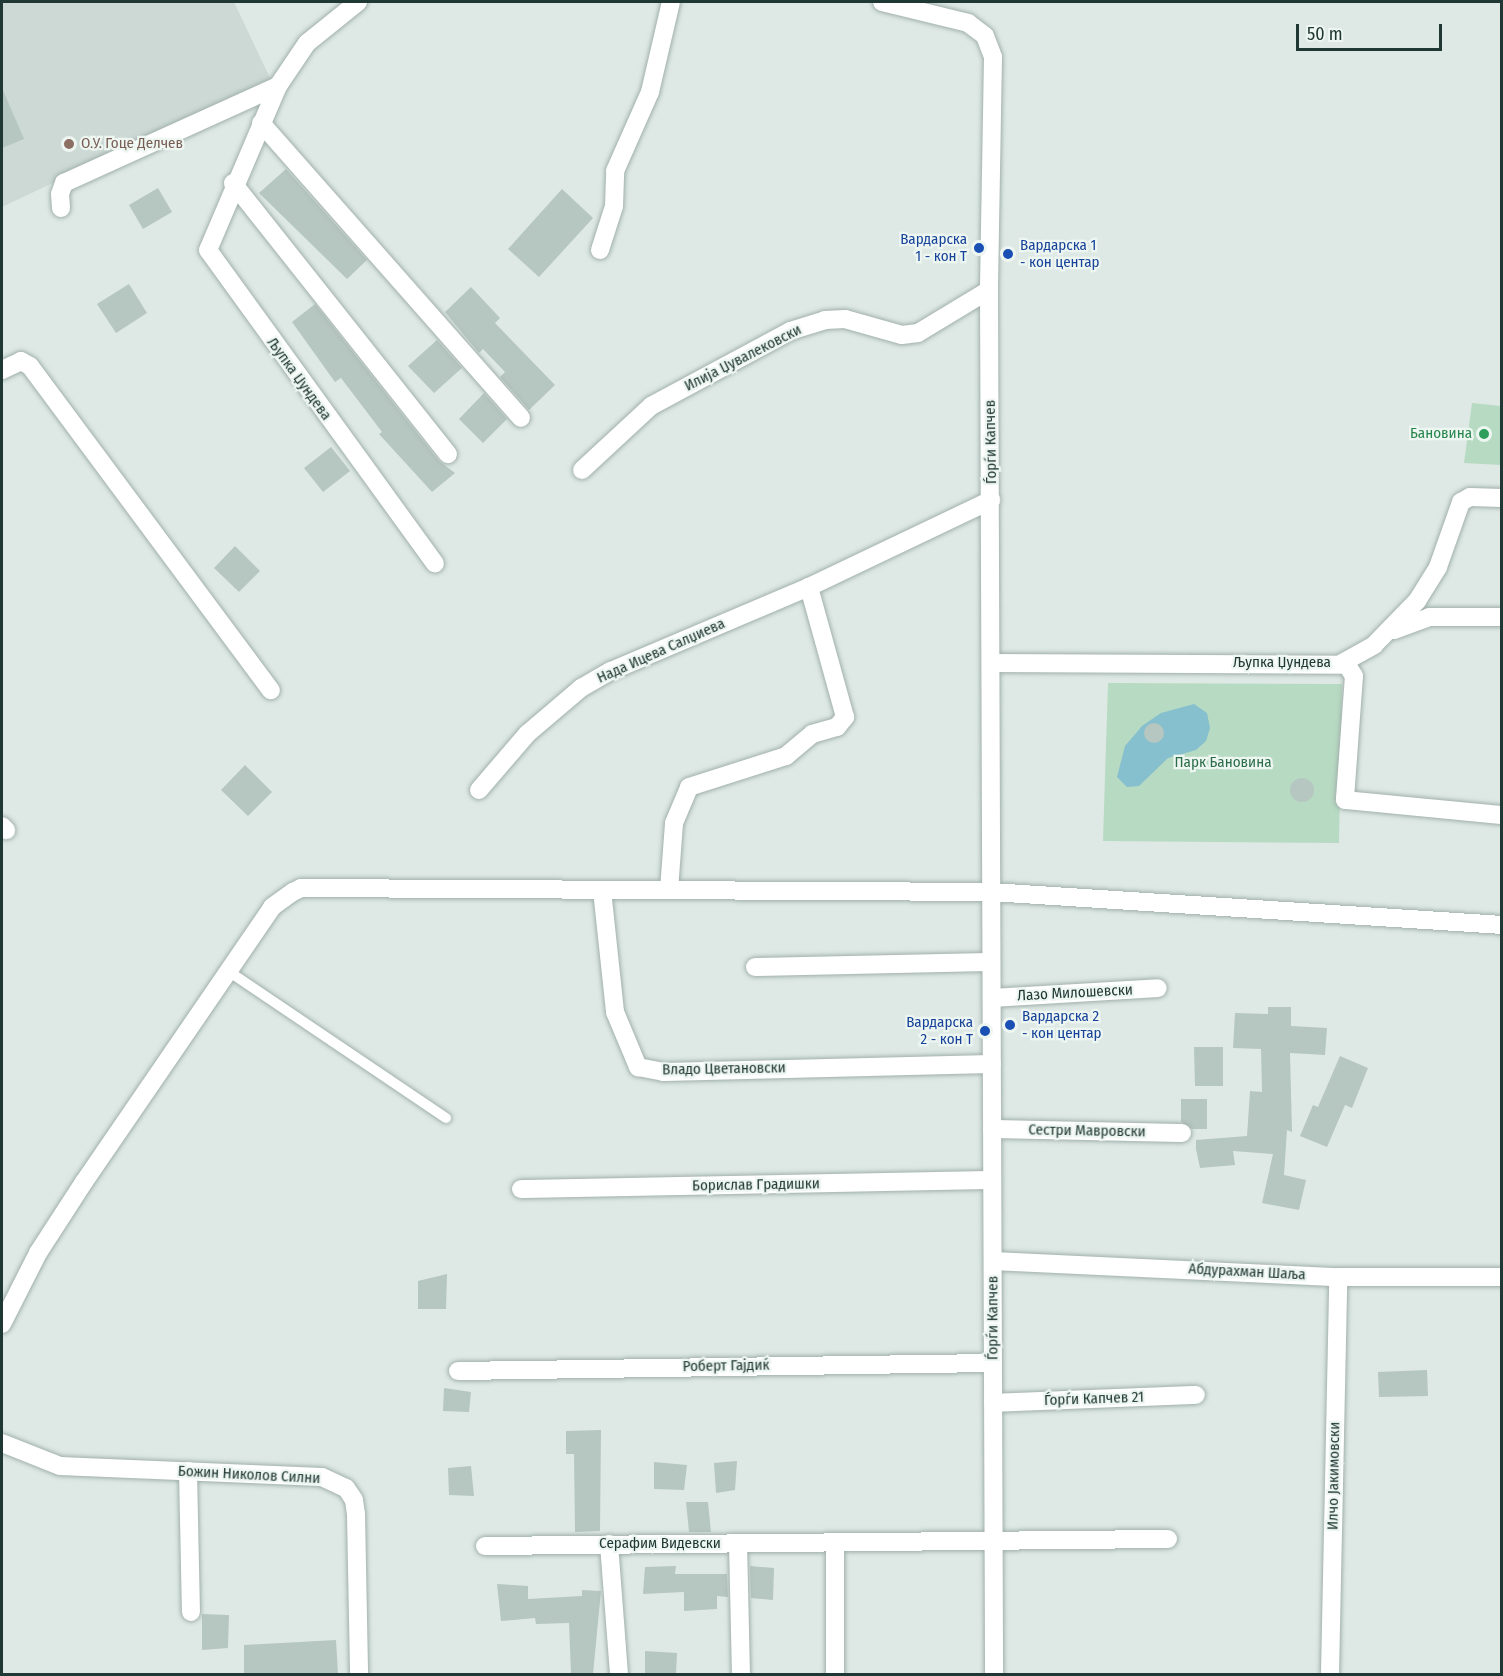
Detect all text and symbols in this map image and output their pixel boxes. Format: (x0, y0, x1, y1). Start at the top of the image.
scale bar (1299, 12, 1444, 50)
text: 50 m (1307, 23, 1343, 45)
place label: О.У. Гоце Делчев (81, 135, 183, 153)
marker: О.У. Гоце Делчев (62, 137, 76, 151)
place label: Вардарска 1 - кон Т (900, 230, 967, 265)
place label: Вардарска 1 - кон центар (1020, 236, 1099, 271)
marker: Вардарска 1 - кон Т (972, 241, 986, 255)
marker: Вардарска 1 - кон центар (1001, 247, 1015, 261)
street label: Илија Џувалековски (682, 321, 804, 395)
street label: Љупка Џундева (263, 334, 335, 424)
street label: Ѓорѓи Капчев (981, 400, 1001, 484)
place label: Бановина (1410, 425, 1472, 443)
marker: Бановина (1477, 427, 1491, 441)
street label: Нада Ицева Салџиева (594, 615, 728, 687)
street label: Љупка Џундева (1233, 654, 1331, 672)
park label: Парк Бановина (1175, 754, 1271, 772)
street label: Лазо Милошевски (1017, 981, 1133, 1005)
place label: Вардарска 2 - кон центар (1022, 1007, 1101, 1042)
place label: Вардарска 2 - кон Т (906, 1013, 973, 1048)
marker: Вардарска 2 - кон центар (1003, 1018, 1017, 1032)
marker: Вардарска 2 - кон Т (978, 1024, 992, 1038)
street label: Владо Цветановски (662, 1059, 786, 1079)
street label: Сестри Мавровски (1028, 1121, 1146, 1141)
street label: Борислав Градишки (692, 1175, 820, 1195)
street label: Абдурахман Шаља (1188, 1260, 1306, 1284)
street label: Ѓорѓи Капчев (984, 1276, 1002, 1360)
street label: Роберт Гајдиќ (682, 1356, 770, 1376)
street label: Ѓорѓи Капчев 21 (1044, 1388, 1144, 1410)
street label: Илчо Јакимовски (1324, 1422, 1344, 1530)
street label: Божин Николов Силни (177, 1462, 321, 1488)
street label: Серафим Видевски (599, 1535, 721, 1553)

